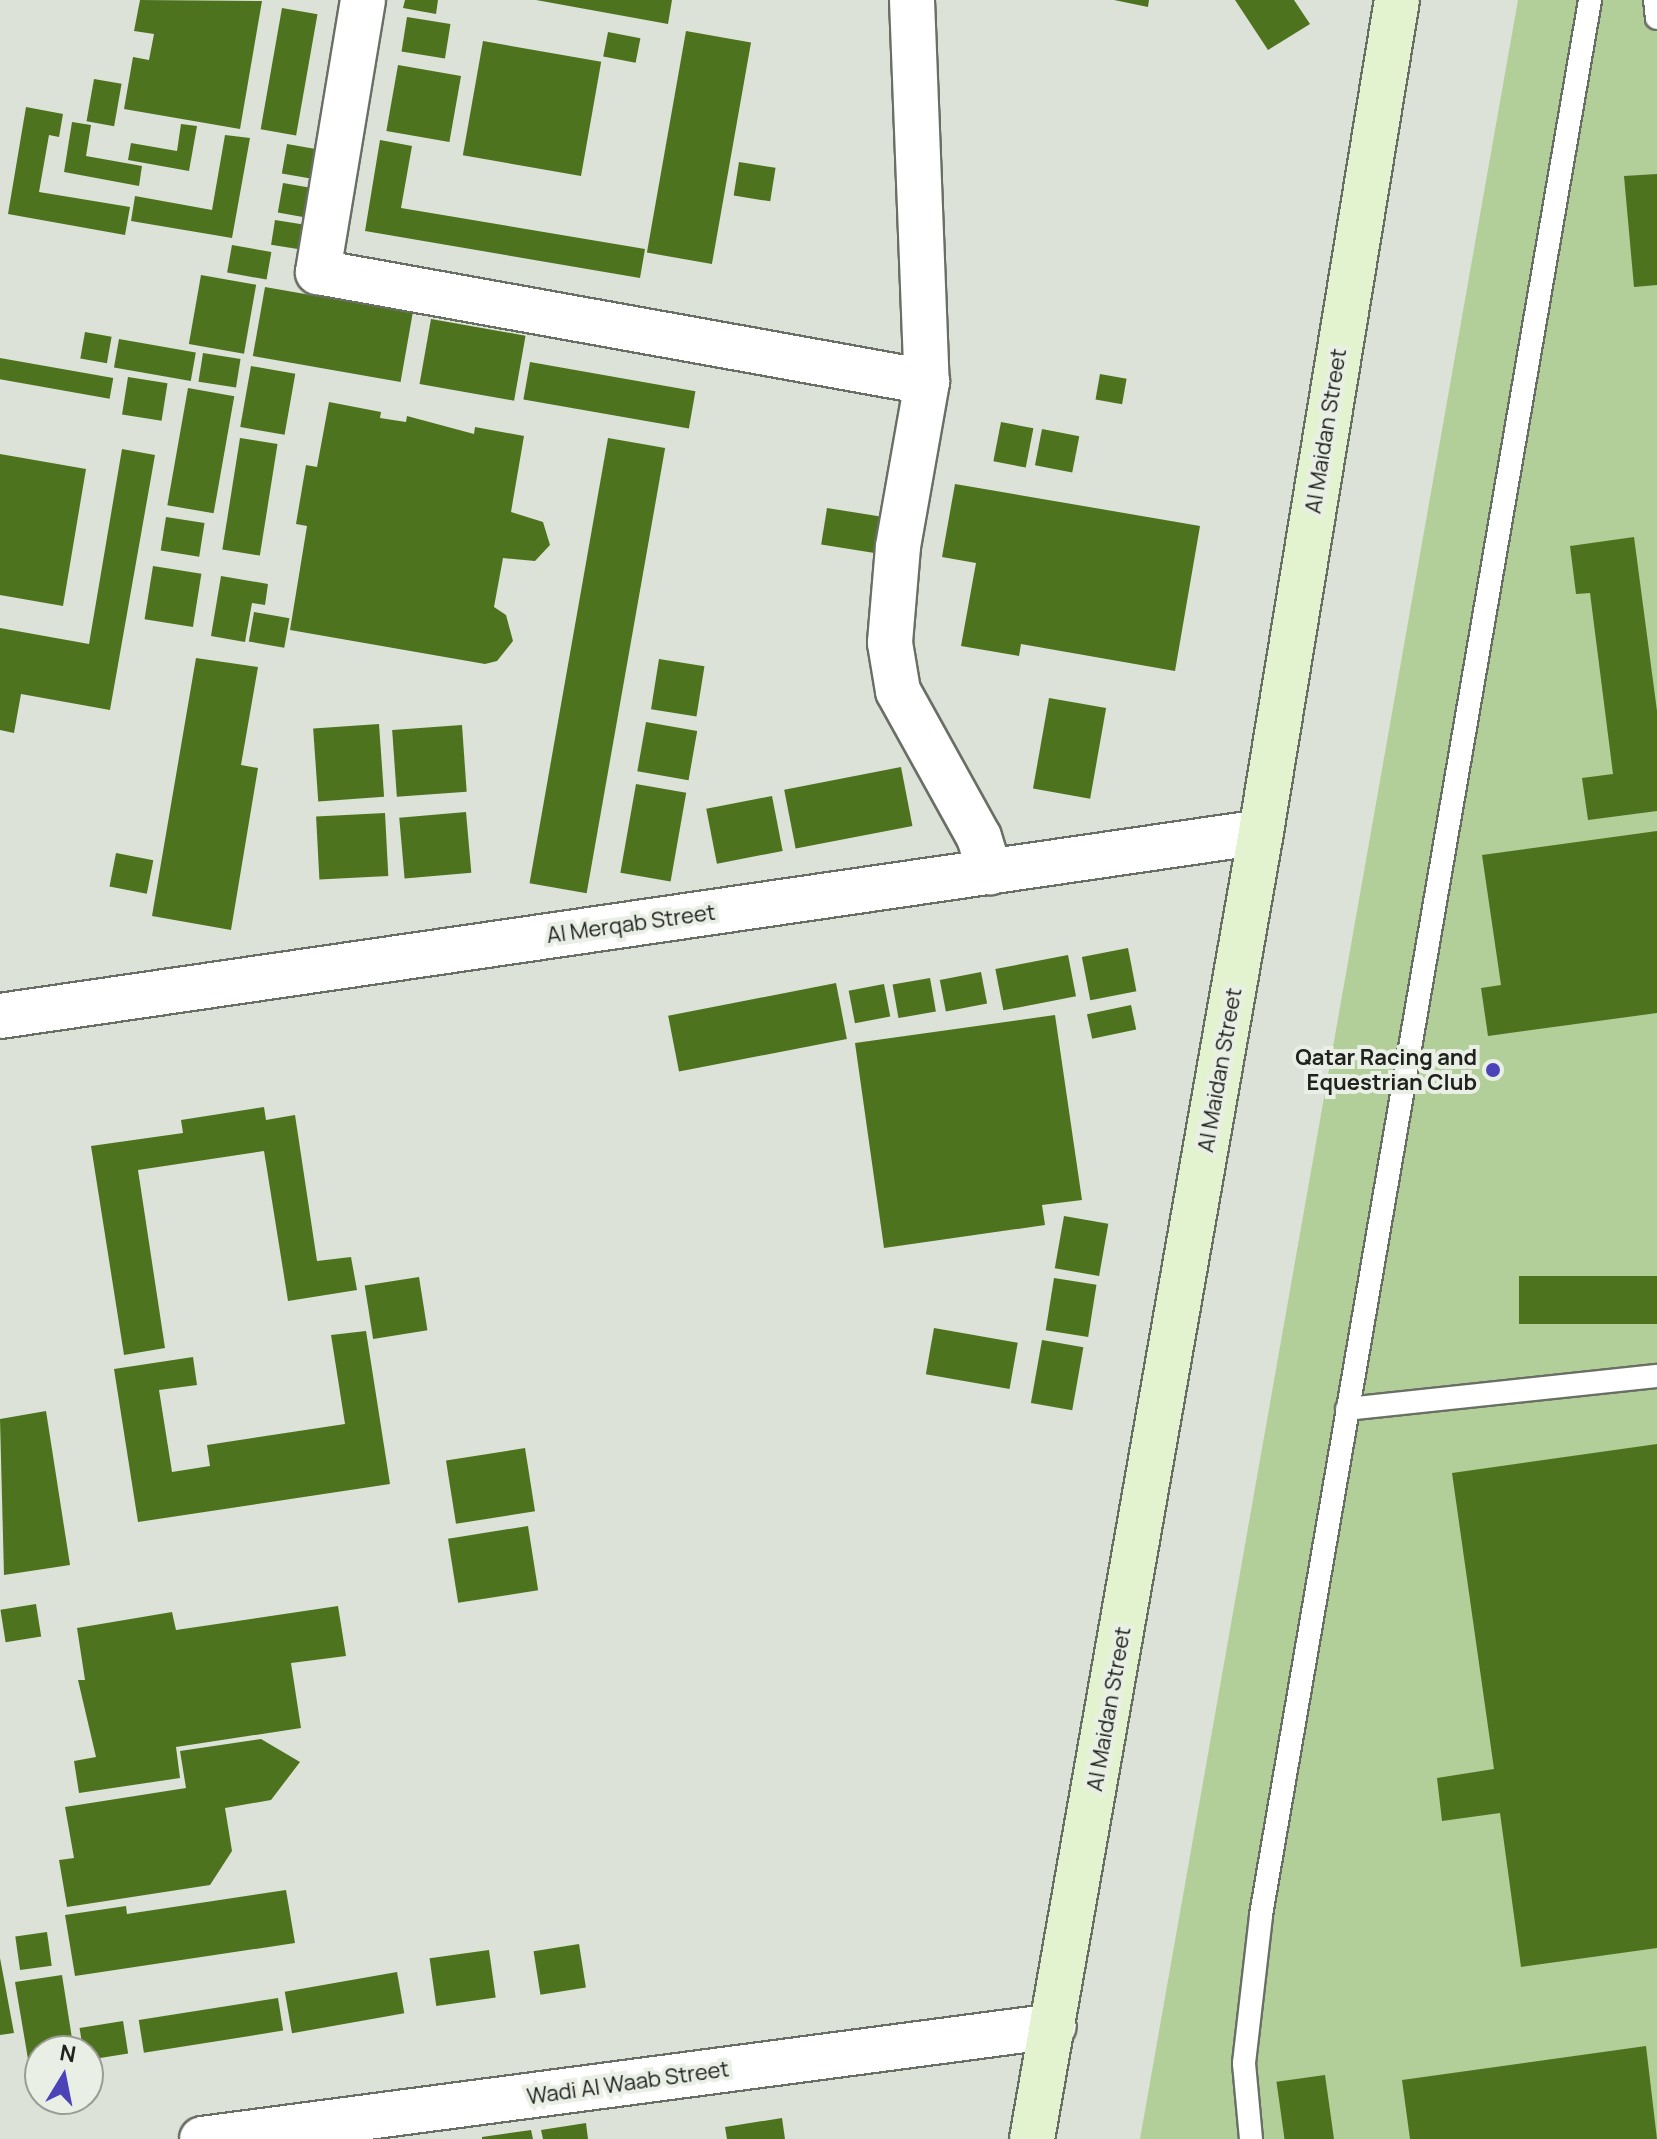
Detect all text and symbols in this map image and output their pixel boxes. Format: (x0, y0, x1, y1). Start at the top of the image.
street label: Al Maidan Street (1300, 347, 1352, 515)
street label: Al Merqab Street (545, 899, 717, 949)
street label: Al Maidan Street (1193, 986, 1247, 1154)
place label: Qatar Racing and Equestrian Club (1295, 1044, 1477, 1096)
marker: Qatar Racing and Equestrian Club (1484, 1061, 1502, 1079)
street label: Al Maidan Street (1082, 1625, 1136, 1793)
north arrow (24, 2035, 104, 2115)
text: N (57, 2037, 78, 2069)
street label: Wadi Al Waab Street (525, 2056, 731, 2110)

